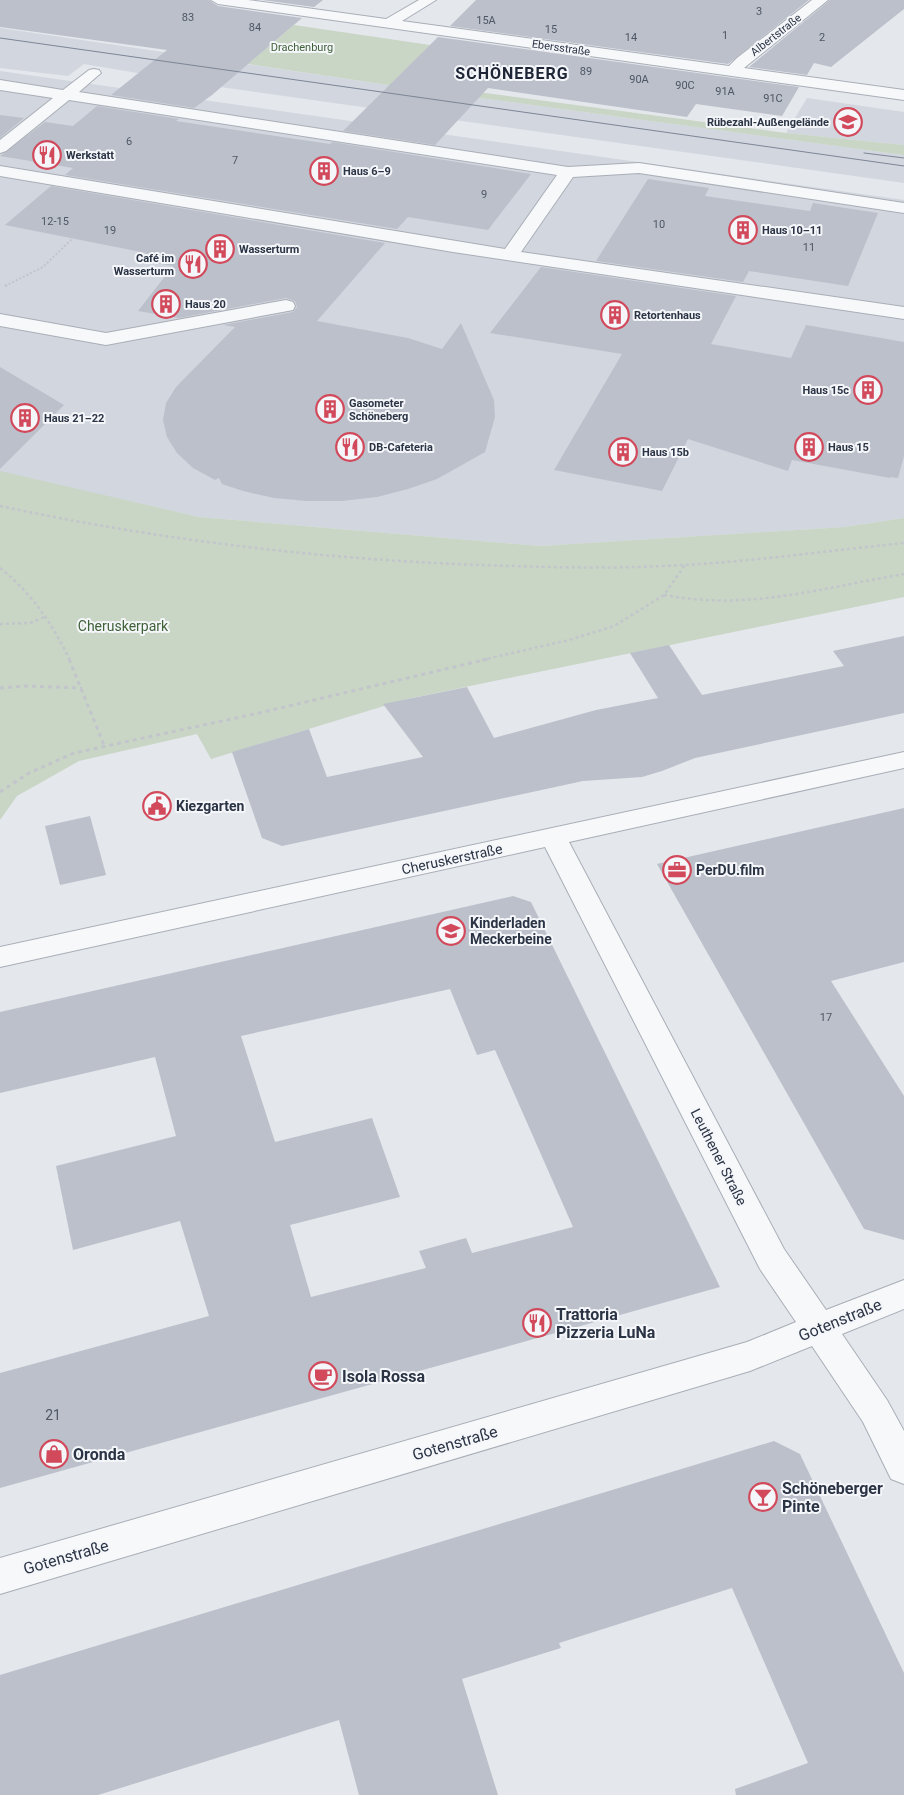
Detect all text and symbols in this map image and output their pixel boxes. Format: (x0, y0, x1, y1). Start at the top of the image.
house number: 3 (756, 5, 762, 18)
house number: 83 (182, 11, 194, 24)
street label: Albertstraße (748, 11, 804, 59)
house number: 15A (476, 14, 497, 27)
house number: 84 (249, 21, 261, 34)
house number: 15 (545, 23, 557, 36)
house number: 1 (722, 29, 728, 42)
house number: 14 (625, 31, 637, 44)
house number: 2 (819, 31, 825, 44)
street label: Ebersstraße (531, 37, 591, 59)
park label: Drachenburg (271, 41, 333, 54)
district label: SCHÖNEBERG (455, 64, 569, 83)
house number: 89 (580, 65, 592, 78)
house number: 90A (629, 73, 650, 86)
house number: 90C (675, 79, 695, 92)
house number: 91A (715, 85, 736, 98)
house number: 91C (763, 92, 783, 105)
school or university icon: Rübezahl-Außengelände (833, 107, 863, 137)
place label: Rübezahl-Außengelände (707, 116, 829, 129)
house number: 6 (126, 135, 132, 148)
restaurant icon: Werkstatt (32, 140, 62, 170)
place label: Werkstatt (66, 149, 114, 162)
house number: 7 (232, 154, 238, 167)
building icon: Haus 6–9 (309, 156, 339, 186)
place label: Haus 6–9 (343, 165, 391, 178)
house number: 9 (481, 188, 487, 201)
house number: 12-15 (41, 215, 69, 228)
building icon: Haus 10–11 (728, 215, 758, 245)
house number: 10 (653, 218, 665, 231)
house number: 19 (104, 224, 116, 237)
place label: Haus 10–11 (762, 224, 822, 237)
building icon: Wasserturm (205, 234, 235, 264)
house number: 11 (803, 241, 815, 254)
place label: Wasserturm (239, 243, 299, 256)
restaurant icon: Café im Wasserturm (178, 249, 208, 279)
place label: Café im Wasserturm (114, 252, 174, 278)
building icon: Haus 20 (151, 289, 181, 319)
place label: Haus 20 (185, 298, 226, 311)
building icon: Retortenhaus (600, 300, 630, 330)
place label: Retortenhaus (634, 309, 701, 322)
building icon: Haus 15c (853, 375, 883, 405)
place label: Haus 15c (802, 384, 849, 397)
building icon: Gasometer Schöneberg (315, 394, 345, 424)
place label: Gasometer Schöneberg (349, 397, 408, 423)
building icon: Haus 21–22 (10, 403, 40, 433)
place label: Haus 21–22 (44, 412, 104, 425)
restaurant icon: DB-Cafeteria (335, 432, 365, 462)
building icon: Haus 15 (794, 432, 824, 462)
building icon: Haus 15b (608, 437, 638, 467)
place label: DB-Cafeteria (369, 441, 433, 454)
place label: Haus 15 (828, 441, 869, 454)
place label: Haus 15b (642, 446, 689, 459)
park label: Cheruskerpark (78, 618, 169, 634)
public building icon: Kiezgarten (142, 791, 172, 821)
place label: Kiezgarten (176, 798, 244, 814)
street label: Cheruskerstraße (400, 840, 504, 878)
office icon: PerDU.film (662, 855, 692, 885)
place label: PerDU.film (696, 862, 764, 878)
place label: Kinderladen Meckerbeine (470, 915, 552, 947)
school or university icon: Kinderladen Meckerbeine (436, 916, 466, 946)
house number: 17 (820, 1011, 832, 1024)
street label: Leuthener Straße (688, 1106, 750, 1208)
street label: Gotenstraße (796, 1295, 884, 1345)
place label: Trattoria Pizzeria LuNa (556, 1305, 656, 1342)
restaurant icon: Trattoria Pizzeria LuNa (522, 1308, 552, 1338)
cafe icon: Isola Rossa (308, 1361, 338, 1391)
place label: Isola Rossa (342, 1367, 425, 1386)
house number: 21 (45, 1407, 61, 1423)
street label: Gotenstraße (410, 1422, 500, 1464)
shop icon: Oronda (39, 1439, 69, 1469)
place label: Oronda (73, 1445, 126, 1464)
place label: Schöneberger Pinte (782, 1479, 883, 1516)
bar icon: Schöneberger Pinte (748, 1482, 778, 1512)
street label: Gotenstraße (21, 1536, 111, 1578)

